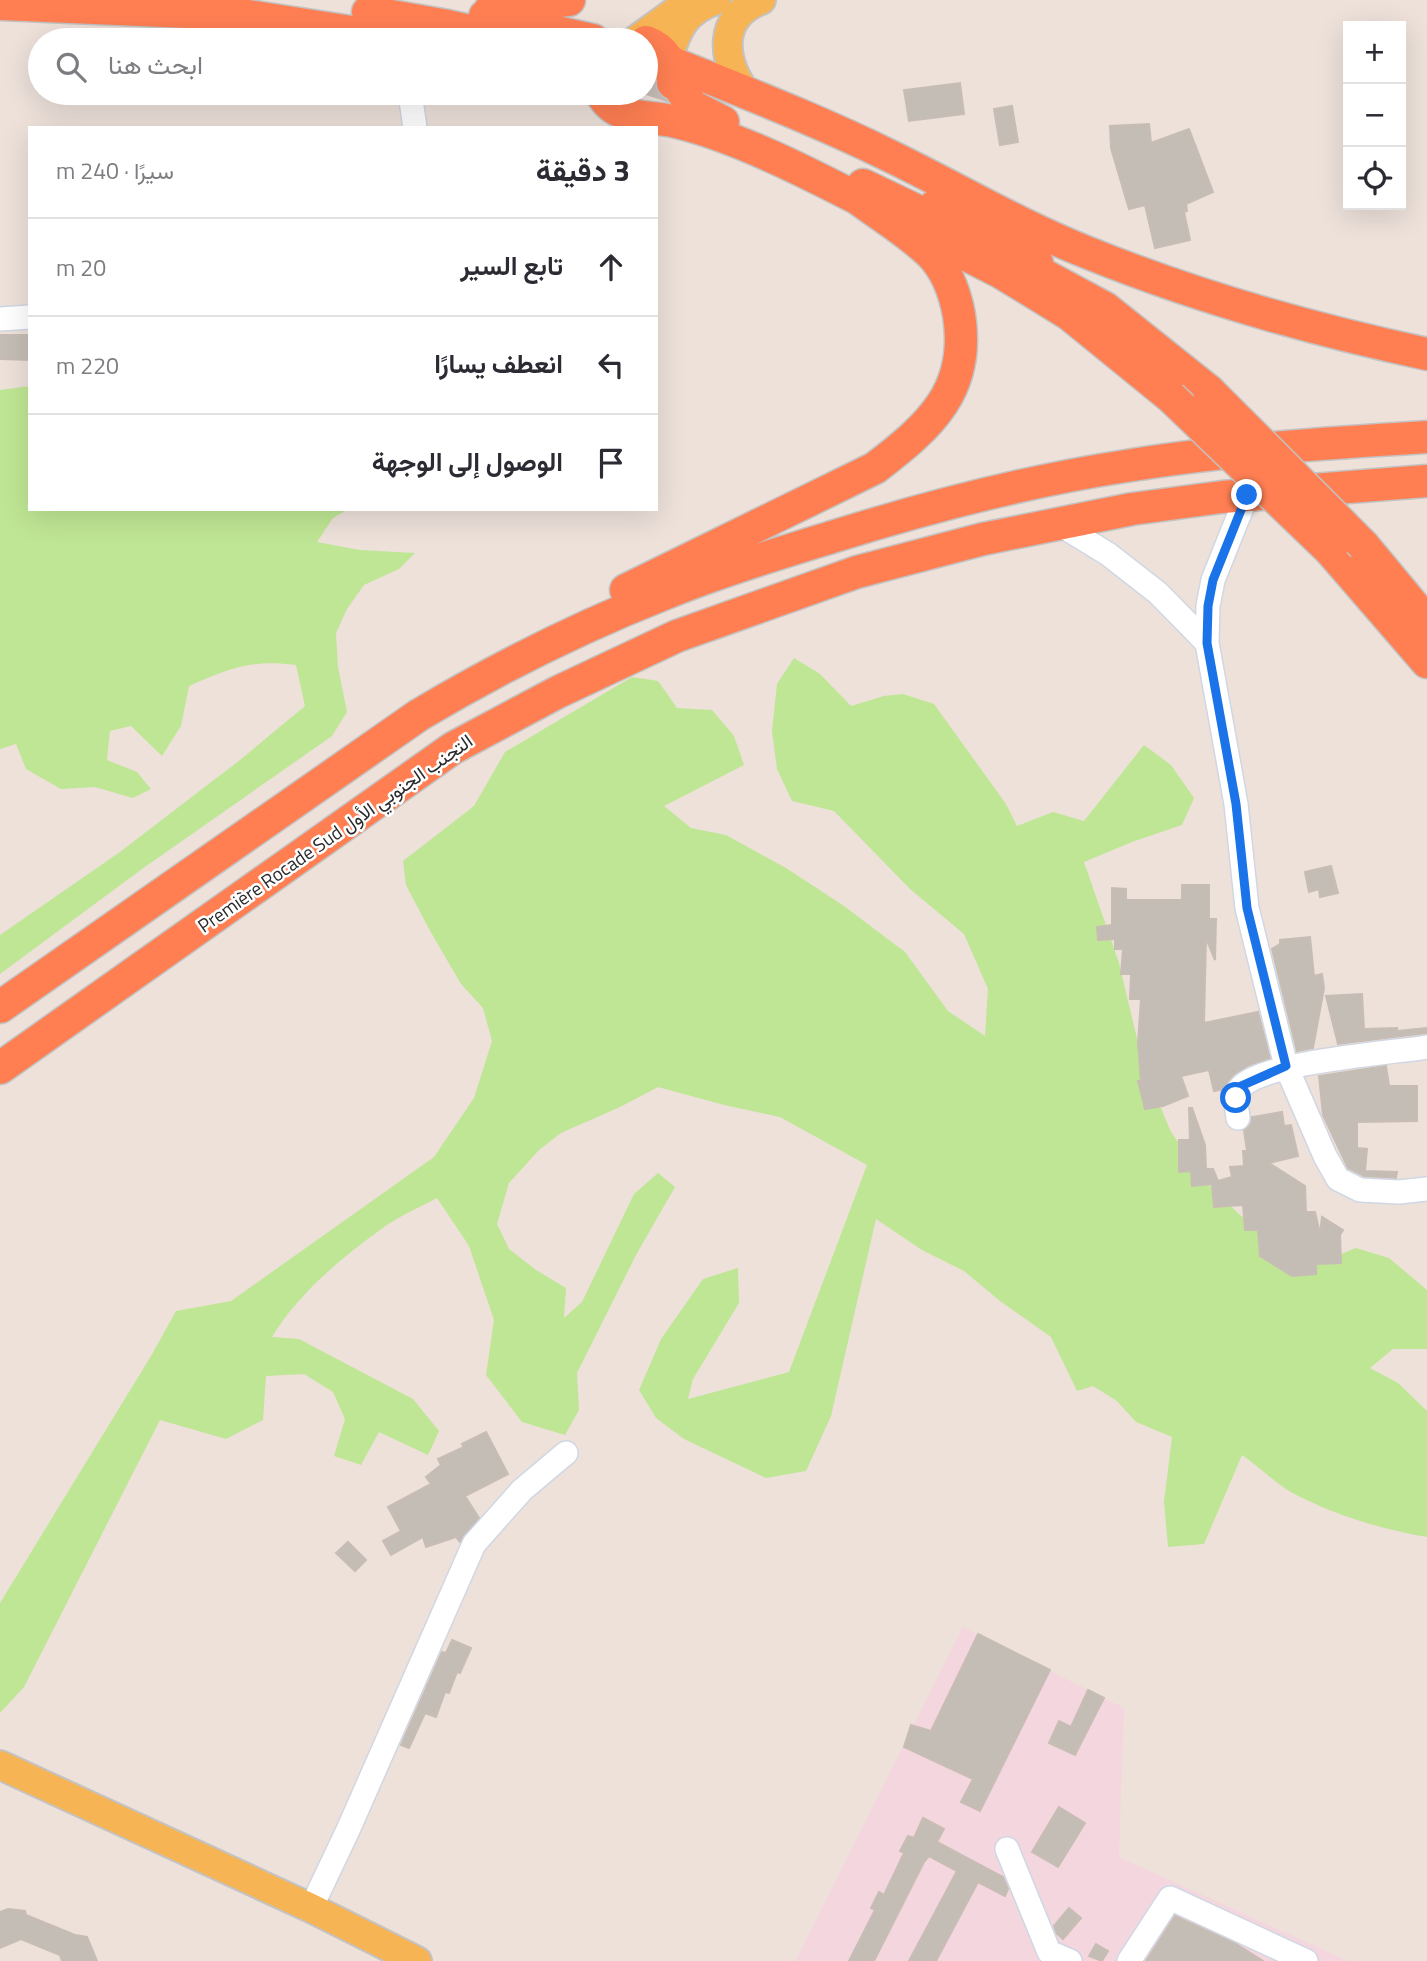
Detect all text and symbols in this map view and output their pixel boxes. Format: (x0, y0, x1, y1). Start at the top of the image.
map controls (1343, 21, 1406, 210)
button: + (1343, 21, 1406, 84)
search box (28, 28, 658, 105)
text: ابحث هنا (108, 45, 203, 84)
icon: search (52, 48, 90, 86)
button: − (1343, 84, 1406, 147)
text: 3 دقيقة (536, 147, 630, 193)
button: locate (1343, 147, 1406, 210)
text: سيرًا · 240 m (56, 153, 174, 188)
text: تابع السير (460, 246, 563, 285)
icon: ahead (592, 248, 630, 286)
text: 20 m (56, 250, 106, 285)
text: انعطف يسارًا (434, 344, 563, 383)
icon: left (592, 346, 630, 384)
text: 220 m (56, 348, 119, 383)
text: الوصول إلى الوجهة (372, 442, 563, 481)
icon: arrive (592, 444, 630, 482)
route end (1231, 479, 1262, 510)
street label: Première Rocade Sud التجنب الجنوبي الأول (191, 726, 479, 941)
route start (1220, 1082, 1251, 1113)

